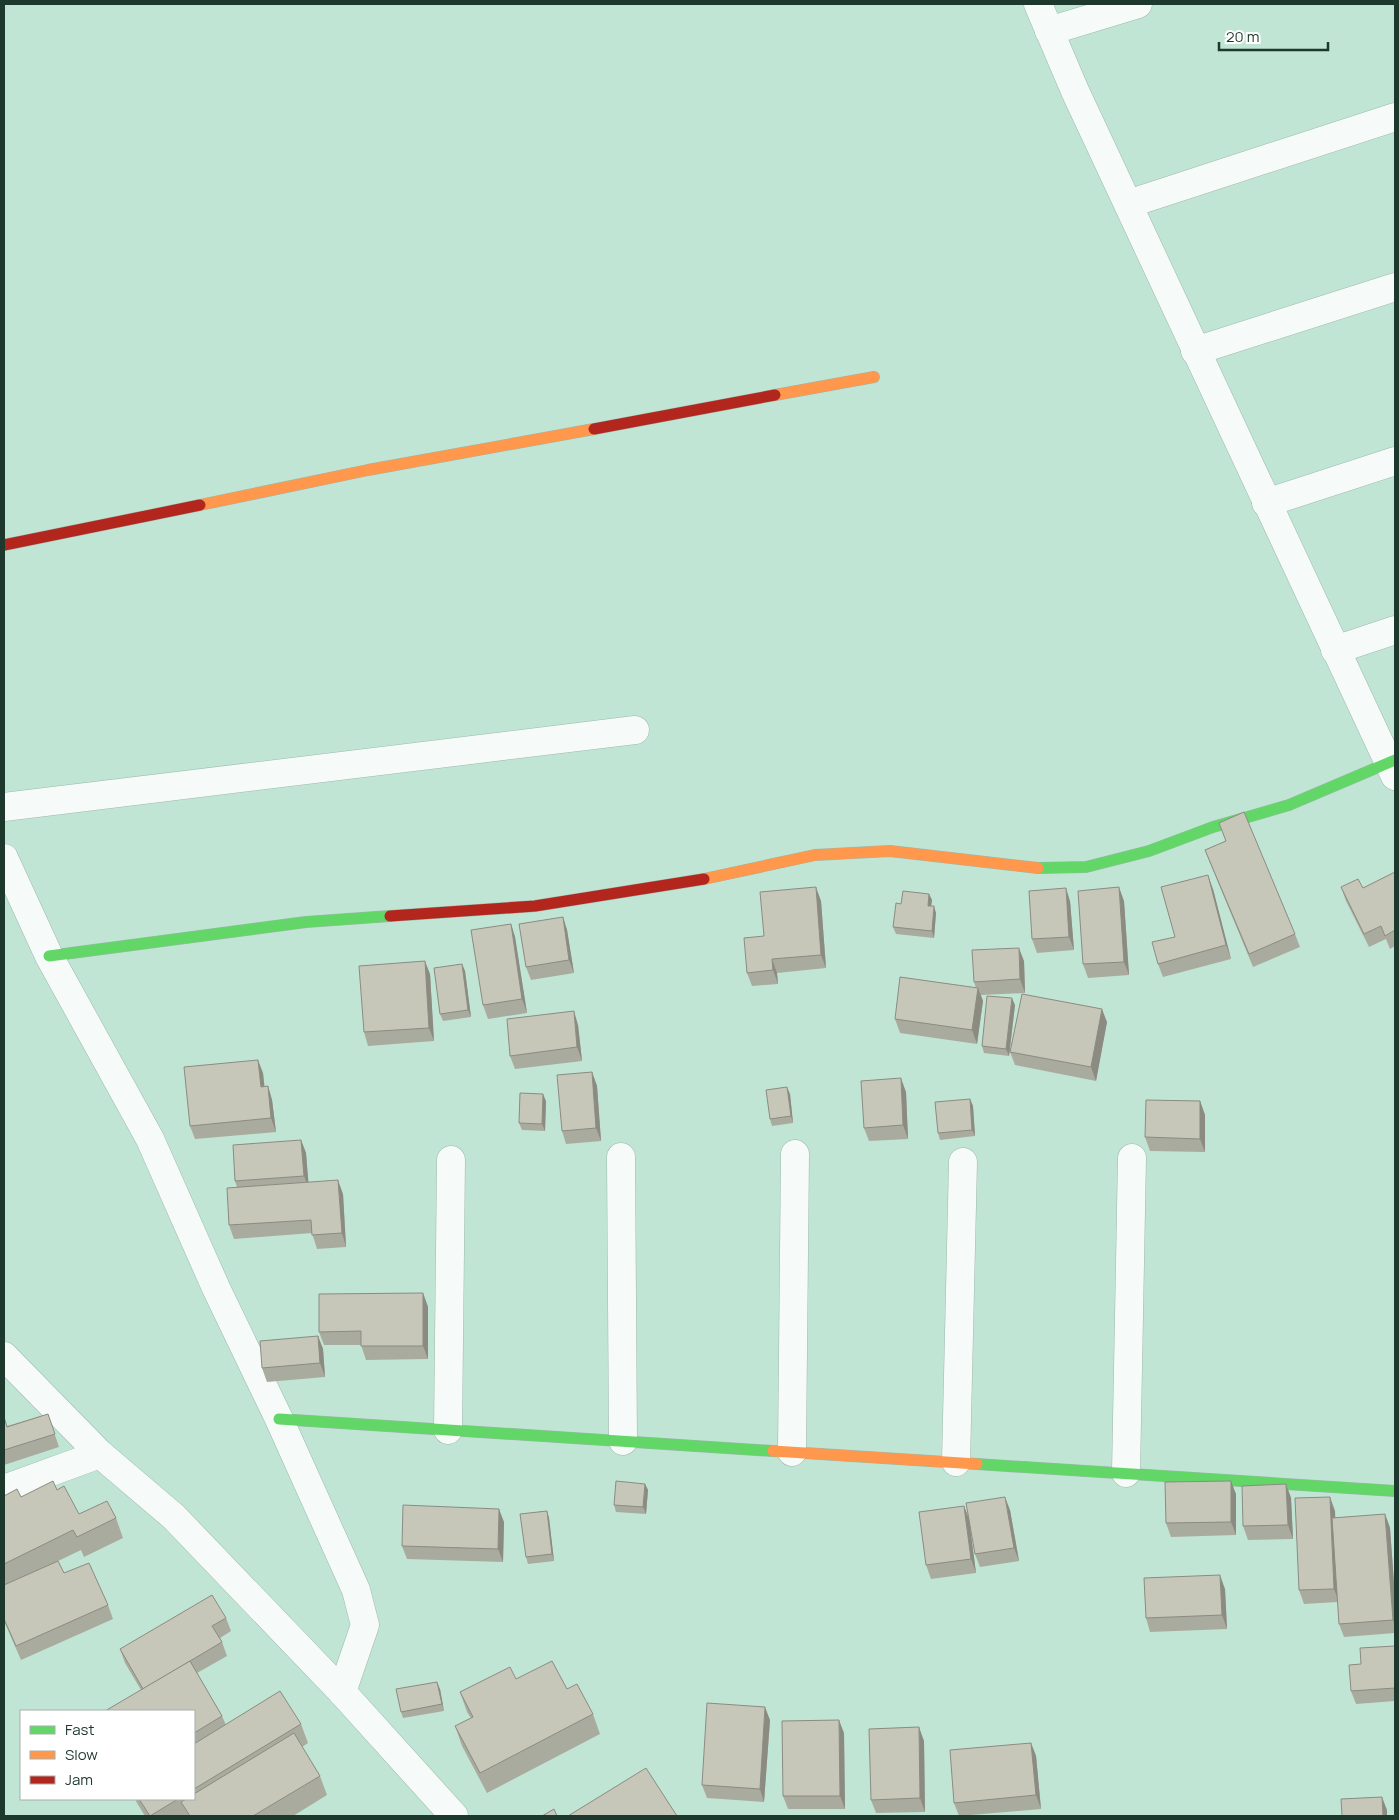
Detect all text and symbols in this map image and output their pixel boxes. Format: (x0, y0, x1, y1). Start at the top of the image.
scale bar (1219, 20, 1328, 52)
text: 20 m (1226, 26, 1259, 47)
legend (20, 1710, 195, 1800)
text: Fast (65, 1719, 94, 1740)
text: Slow (65, 1744, 98, 1765)
text: Jam (65, 1769, 93, 1790)

